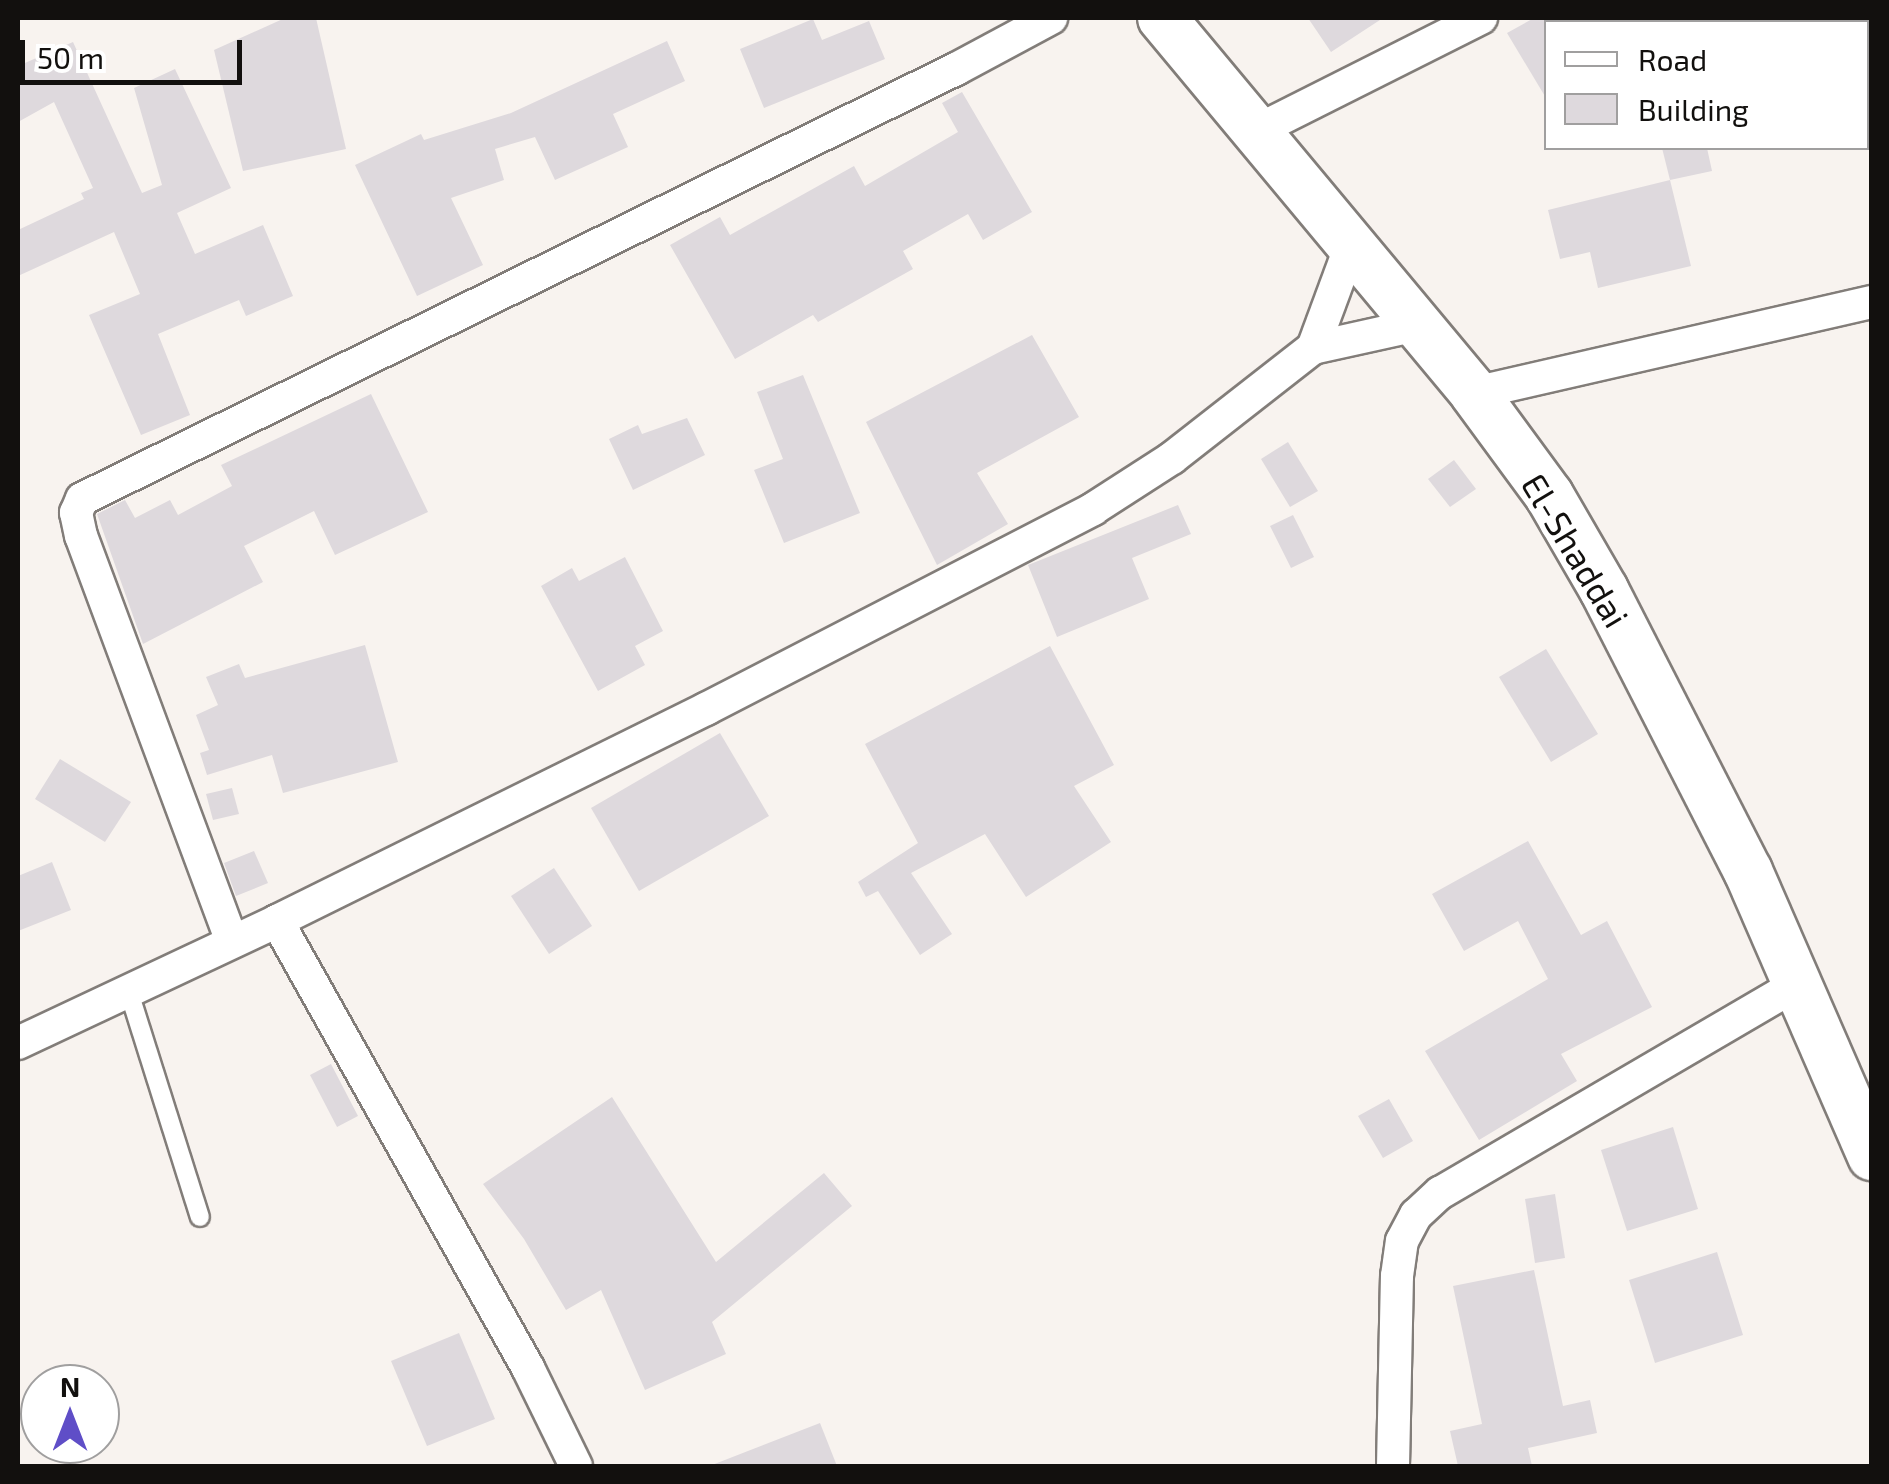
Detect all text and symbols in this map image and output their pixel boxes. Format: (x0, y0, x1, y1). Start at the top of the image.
scale bar (25, 20, 248, 82)
legend (1544, 20, 1869, 150)
text: 50 m (37, 39, 104, 75)
text: Road (1638, 41, 1707, 77)
text: Building (1638, 91, 1749, 127)
street label: El-Shaddai (1514, 466, 1638, 634)
north arrow (20, 1364, 120, 1464)
text: N (60, 1369, 80, 1403)

